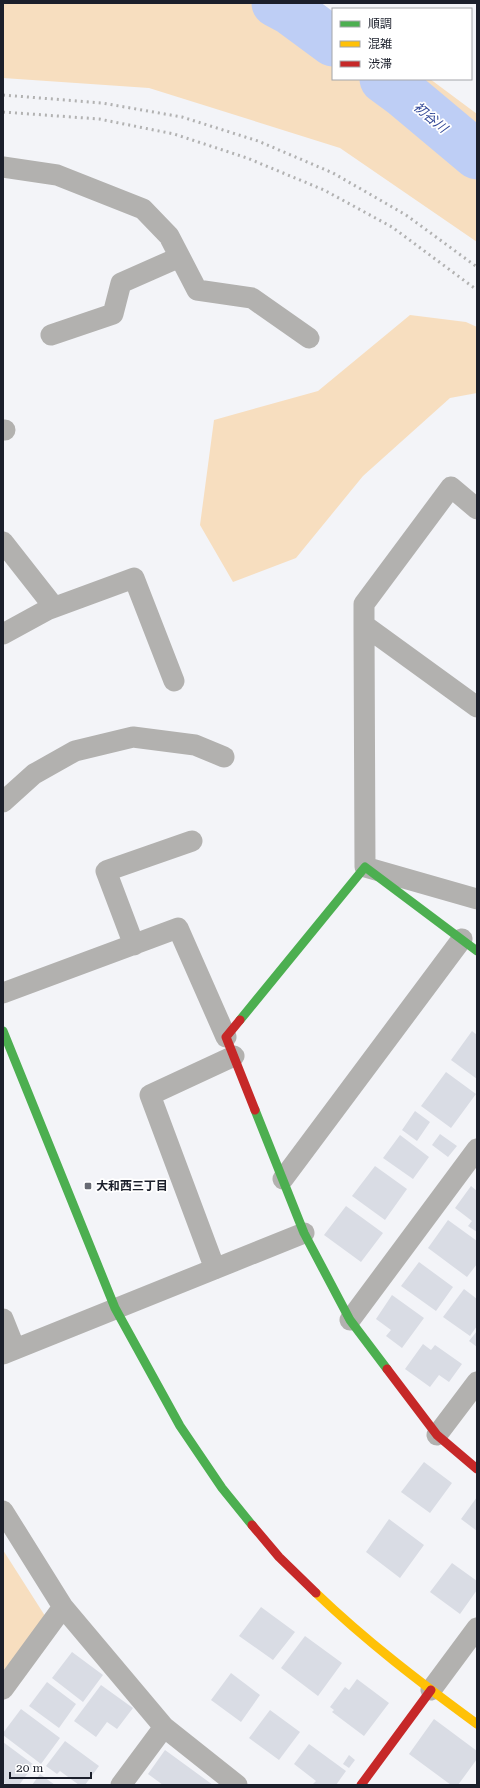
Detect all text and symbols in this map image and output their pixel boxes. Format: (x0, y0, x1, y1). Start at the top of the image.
legend (332, 8, 472, 80)
text: 順調 (368, 17, 392, 31)
text: 混雑 (368, 37, 392, 51)
text: 渋滞 (368, 57, 392, 71)
water label: 初谷川 (411, 99, 452, 137)
place label: 大和西三丁目 (96, 1179, 168, 1193)
marker: 大和西三丁目 (83, 1181, 93, 1191)
scale bar (10, 1754, 91, 1780)
text: 20 m (16, 1761, 43, 1775)

